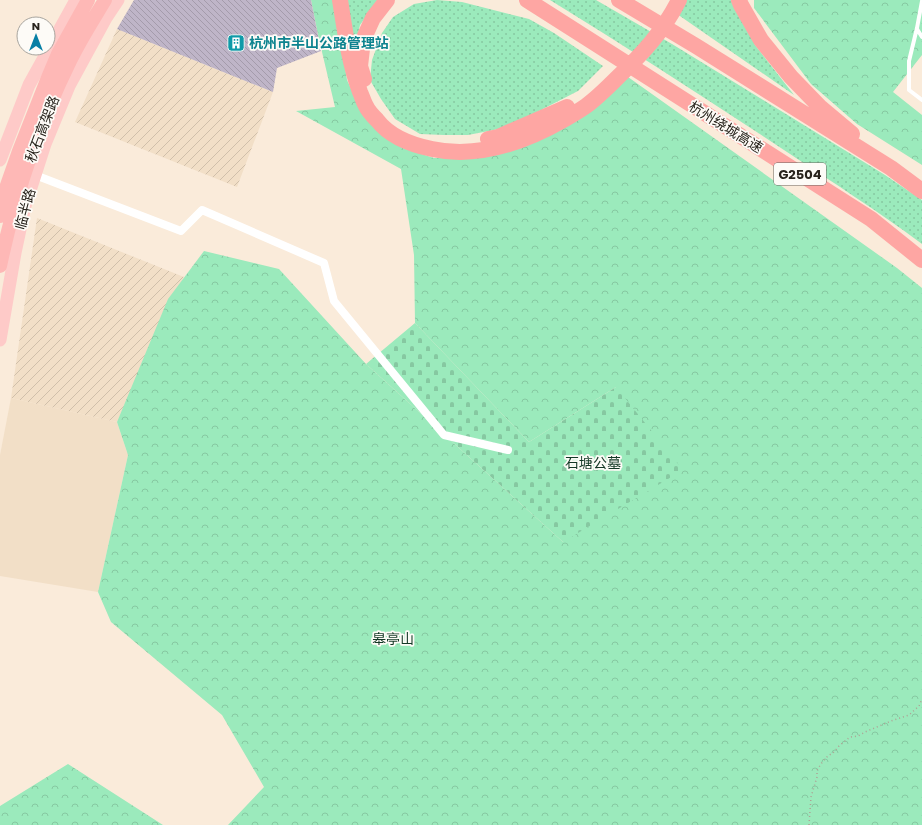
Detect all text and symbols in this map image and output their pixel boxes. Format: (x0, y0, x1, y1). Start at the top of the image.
north arrow (16, 16, 56, 56)
text: N (32, 18, 40, 34)
building icon: 杭州市半山公路管理站 (226, 33, 246, 53)
place label: 杭州市半山公路管理站 (249, 33, 389, 53)
street label: 秋石高架路 (20, 93, 64, 165)
street label: 杭州绕城高速 (685, 96, 767, 158)
road number: G2504 (774, 163, 826, 185)
street label: 临半路 (10, 186, 40, 232)
park label: 石塘公墓 (565, 453, 621, 473)
park label: 皋亭山 (372, 629, 414, 649)

